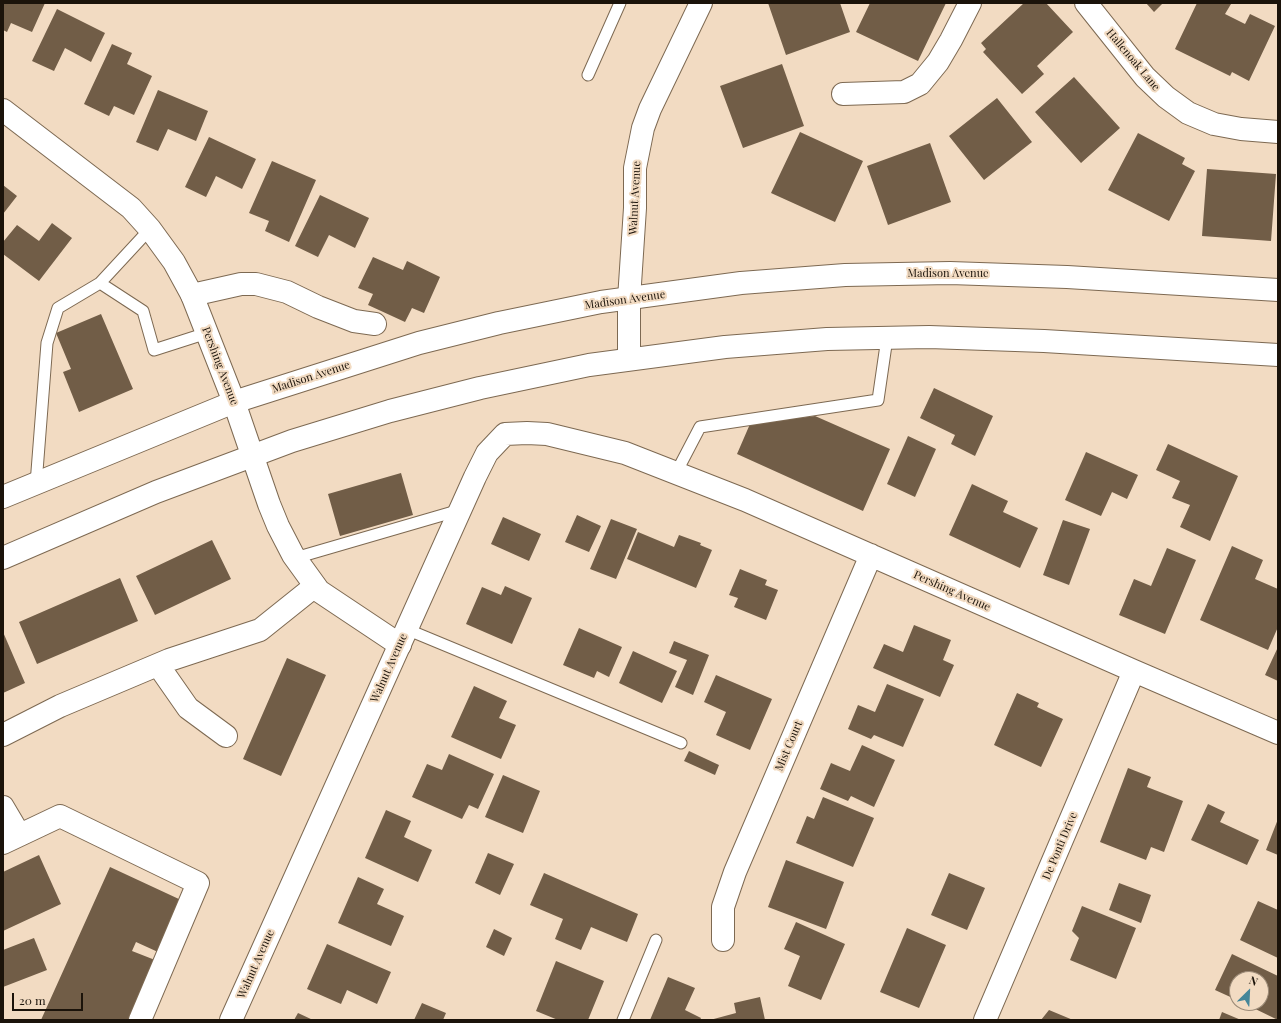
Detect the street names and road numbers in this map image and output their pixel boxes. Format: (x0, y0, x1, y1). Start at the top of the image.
street label: Hallenoak Lane (1103, 26, 1163, 94)
street label: Walnut Avenue (626, 161, 644, 235)
street label: Madison Avenue (907, 267, 989, 281)
street label: Madison Avenue (584, 288, 666, 312)
street label: Pershing Avenue (199, 325, 241, 407)
street label: Madison Avenue (270, 358, 352, 396)
street label: Pershing Avenue (912, 568, 992, 614)
street label: Walnut Avenue (368, 632, 410, 704)
street label: Mist Court (773, 719, 805, 773)
street label: De Ponti Drive (1040, 810, 1080, 882)
street label: Walnut Avenue (235, 928, 277, 1000)

